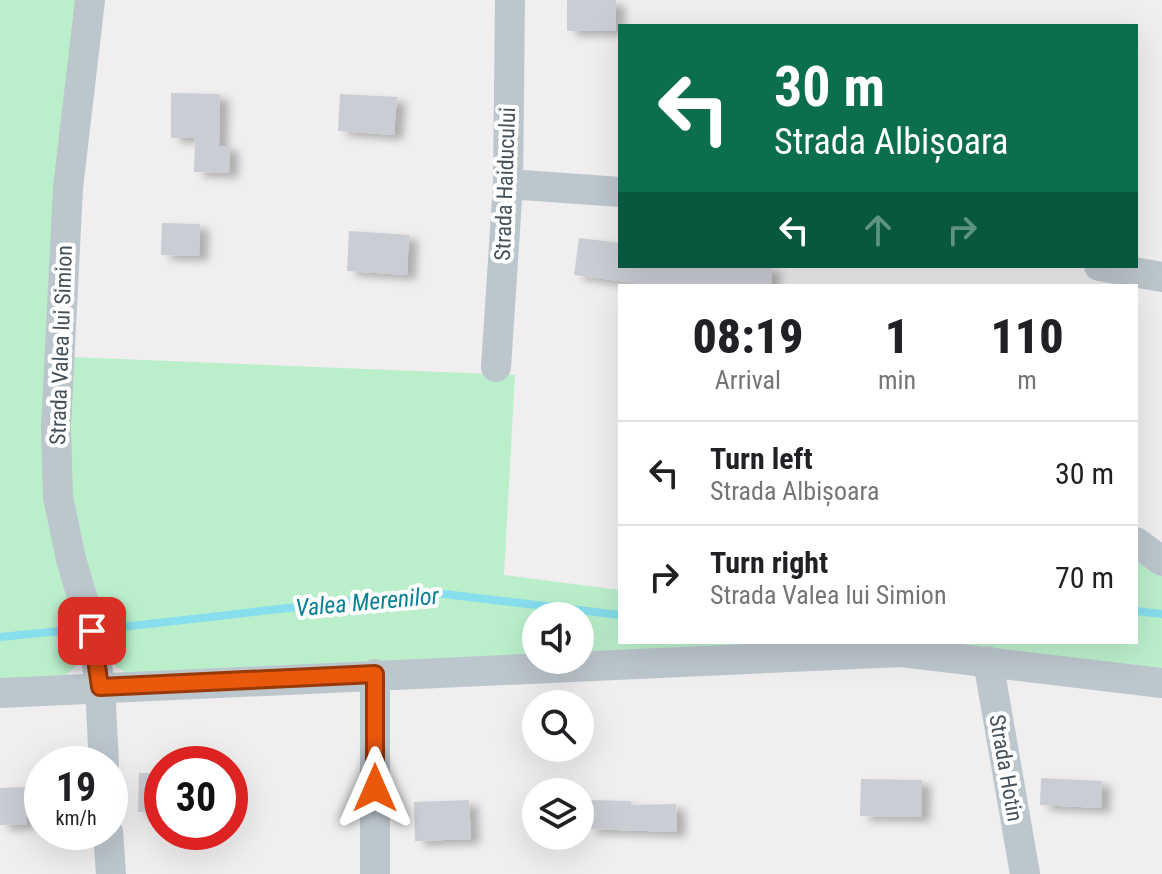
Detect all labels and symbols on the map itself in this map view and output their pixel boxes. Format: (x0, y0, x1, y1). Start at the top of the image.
street label: Strada Haiducului (490, 107, 520, 261)
street label: Strada Valea lui Simion (45, 245, 77, 445)
water label: Valea Merenilor (294, 582, 441, 622)
pin (58, 597, 126, 665)
street label: Strada Hotin (984, 713, 1028, 823)
speed limit sign: 30 (144, 746, 248, 850)
position arrow (333, 746, 417, 830)

